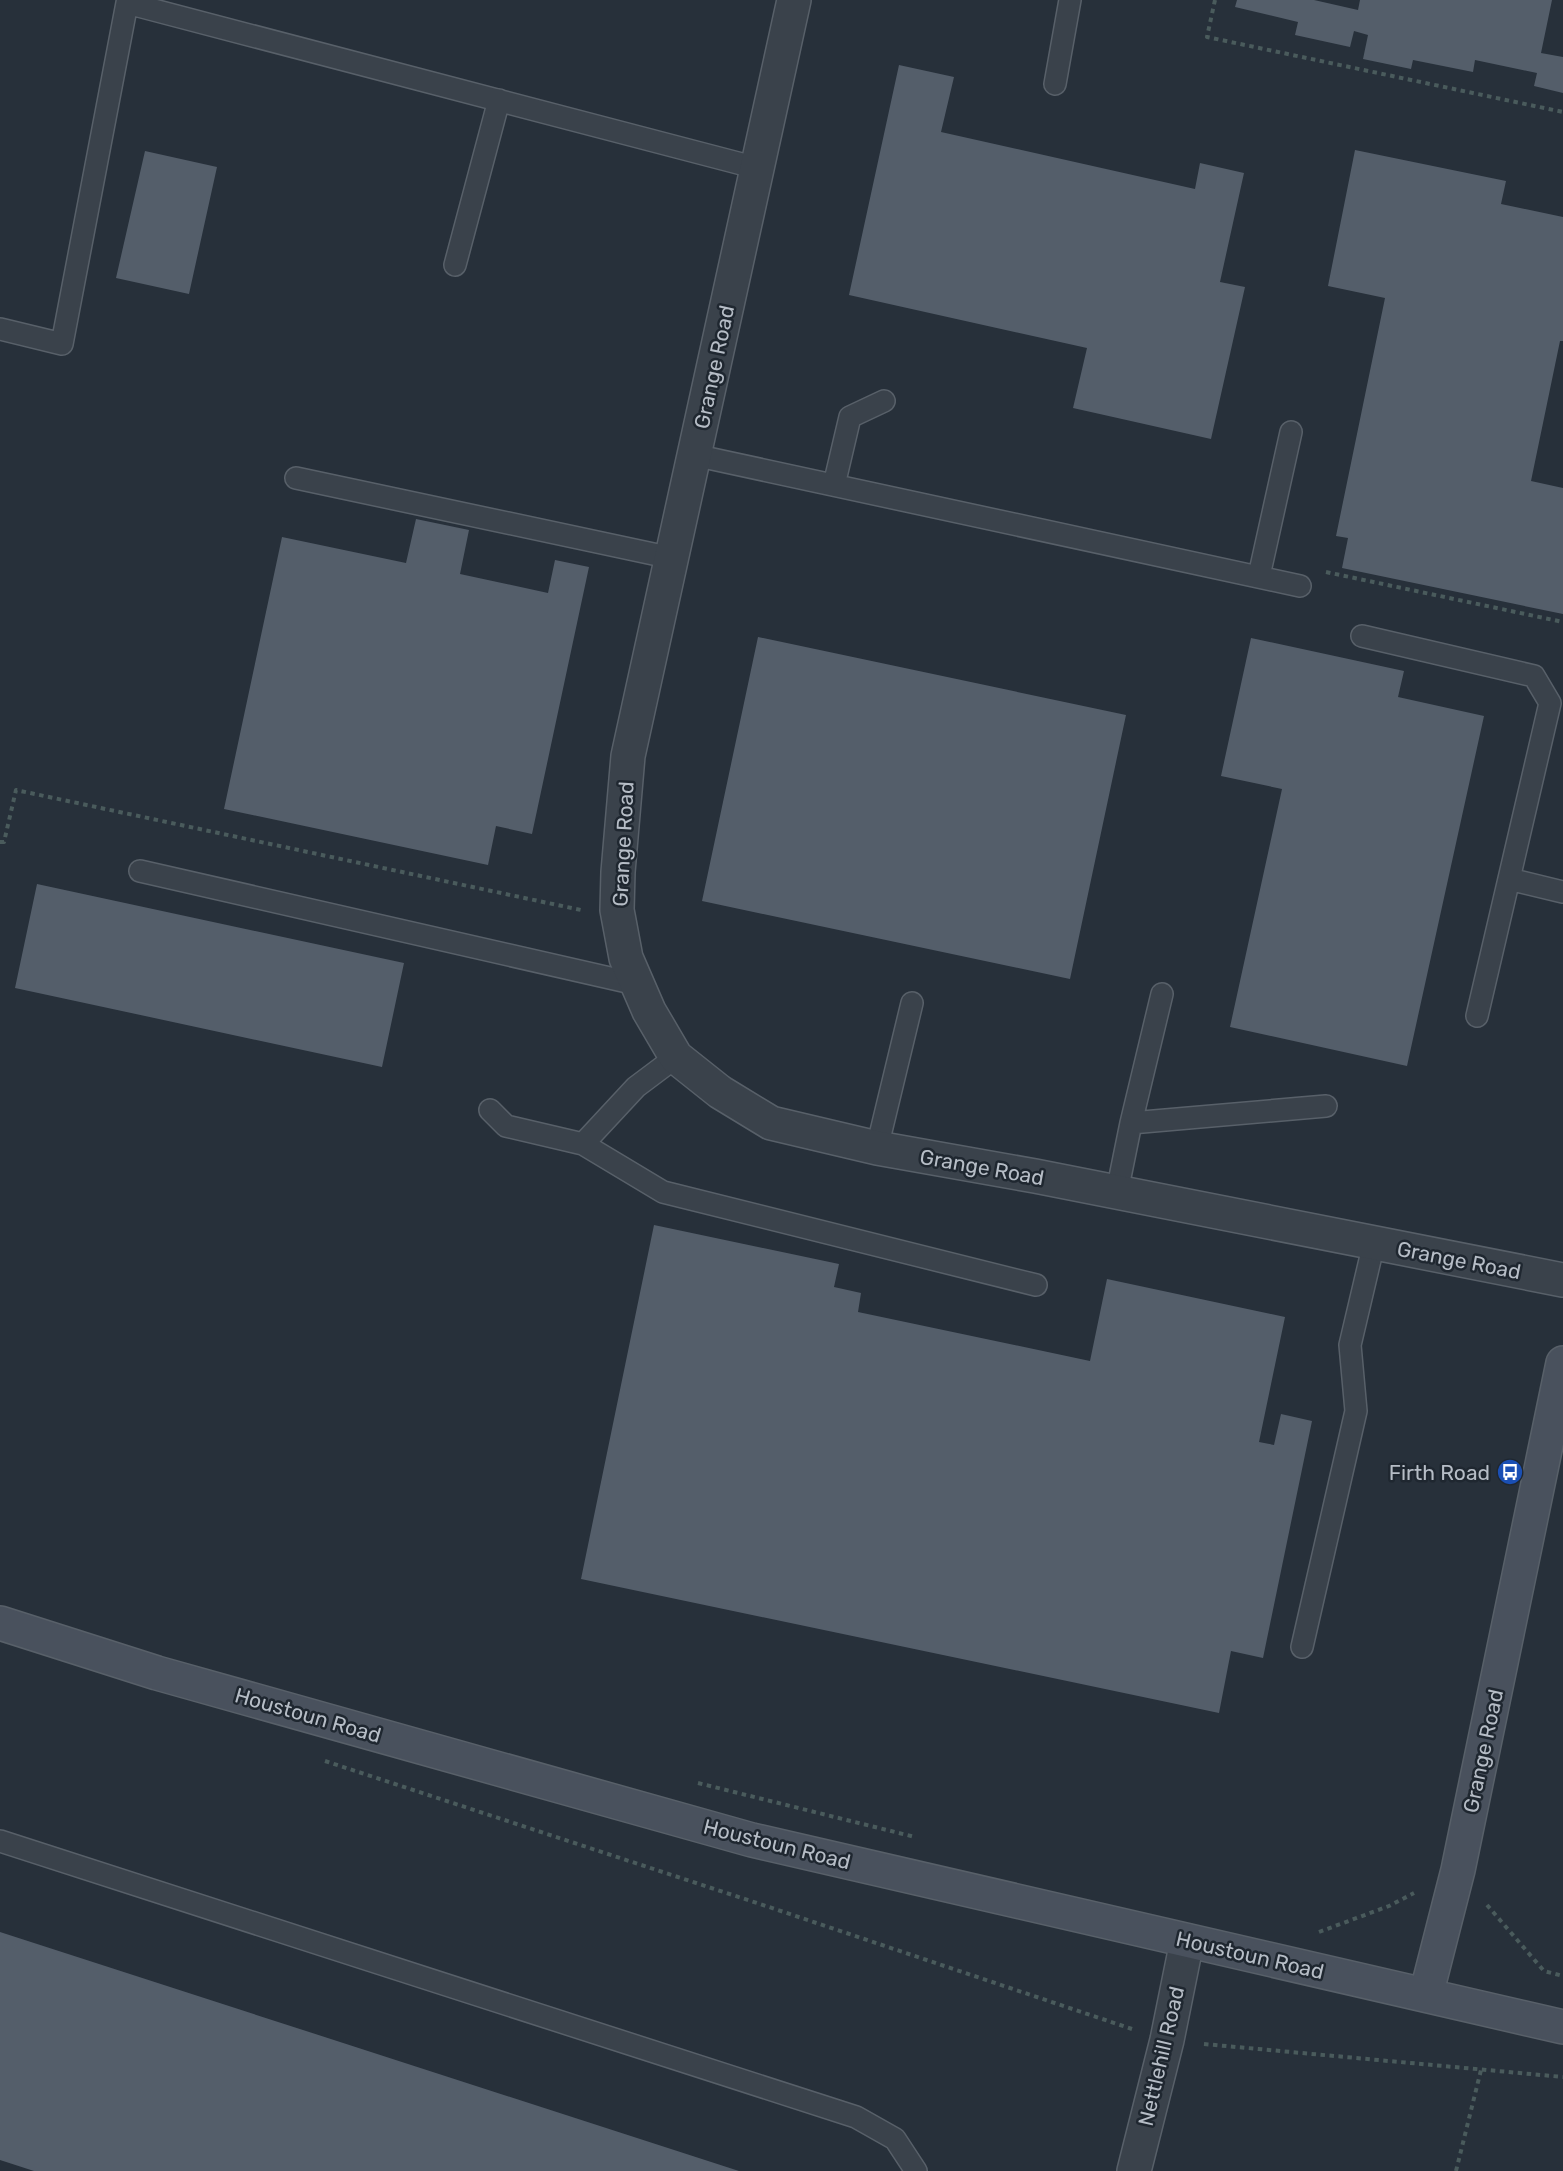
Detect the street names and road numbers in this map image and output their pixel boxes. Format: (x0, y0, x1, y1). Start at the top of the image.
street label: Grange Road (689, 303, 739, 431)
street label: Grange Road (607, 781, 639, 907)
street label: Grange Road (918, 1144, 1046, 1190)
street label: Grange Road (1395, 1236, 1523, 1284)
street label: Houstoun Road (232, 1682, 384, 1748)
street label: Grange Road (1458, 1687, 1508, 1815)
street label: Houstoun Road (701, 1814, 853, 1874)
street label: Houstoun Road (1174, 1926, 1326, 1984)
street label: Nettlehill Road (1133, 1984, 1189, 2128)

